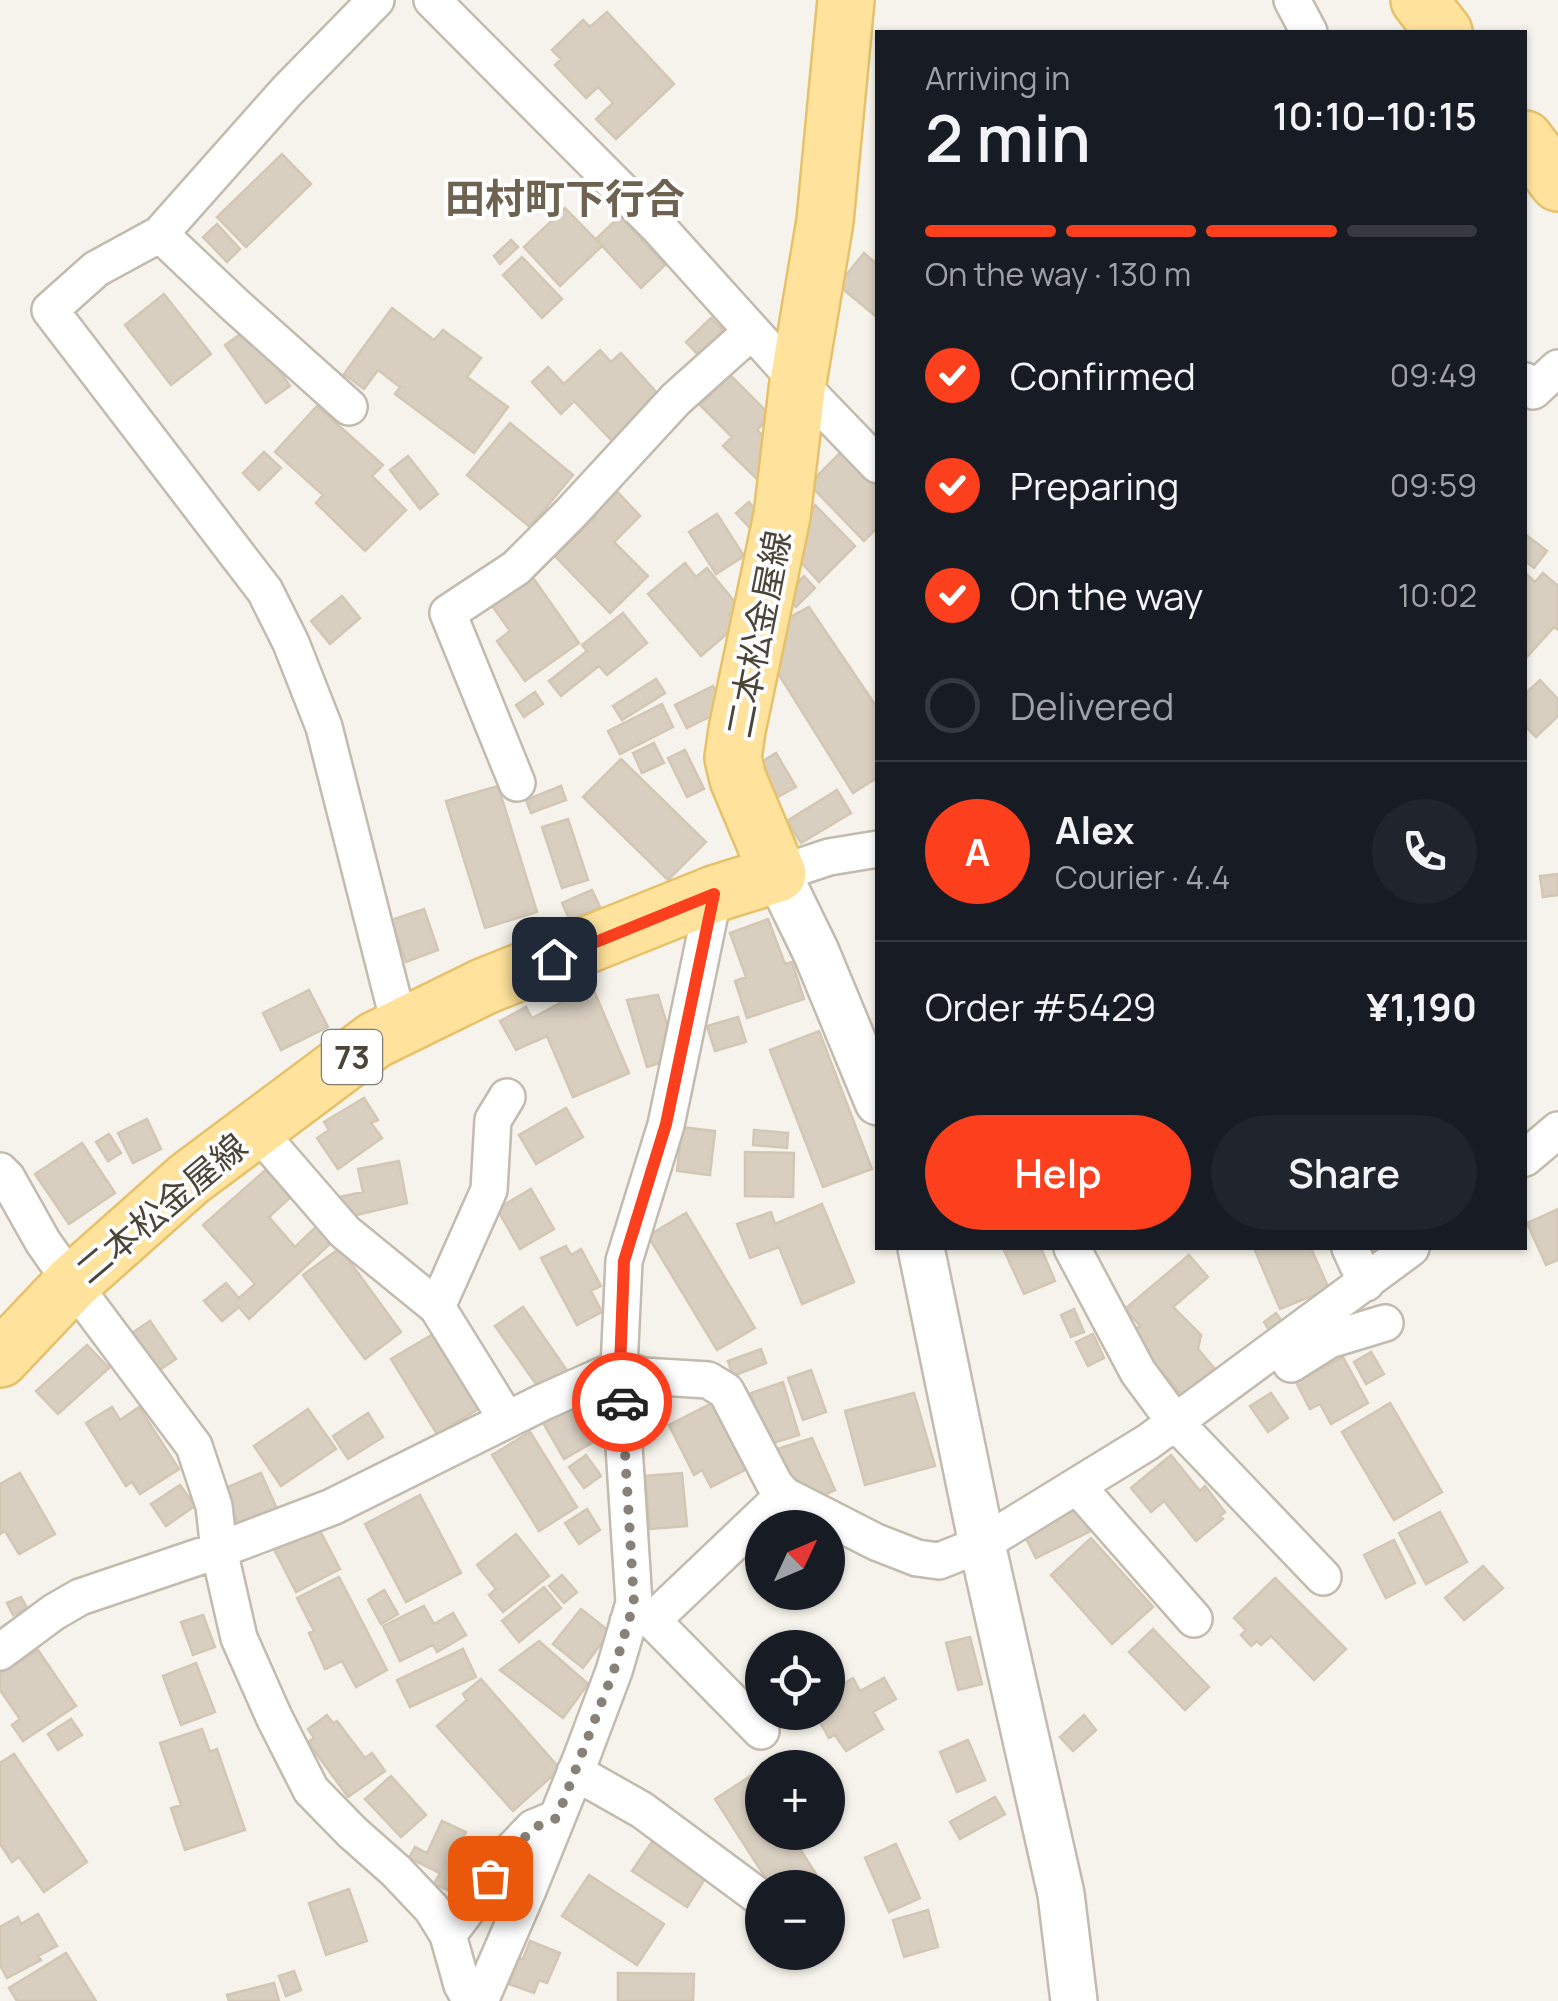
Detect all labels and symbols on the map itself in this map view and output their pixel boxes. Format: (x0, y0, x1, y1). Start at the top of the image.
district label: 田村町下行合 (445, 170, 685, 225)
street label: 二本松金屋線 (714, 526, 802, 742)
pin (512, 917, 597, 1002)
road number: 73 (322, 1030, 382, 1084)
street label: 二本松金屋線 (65, 1122, 257, 1294)
courier (572, 1352, 672, 1452)
north arrow (745, 1510, 845, 1610)
pin (448, 1836, 533, 1921)

